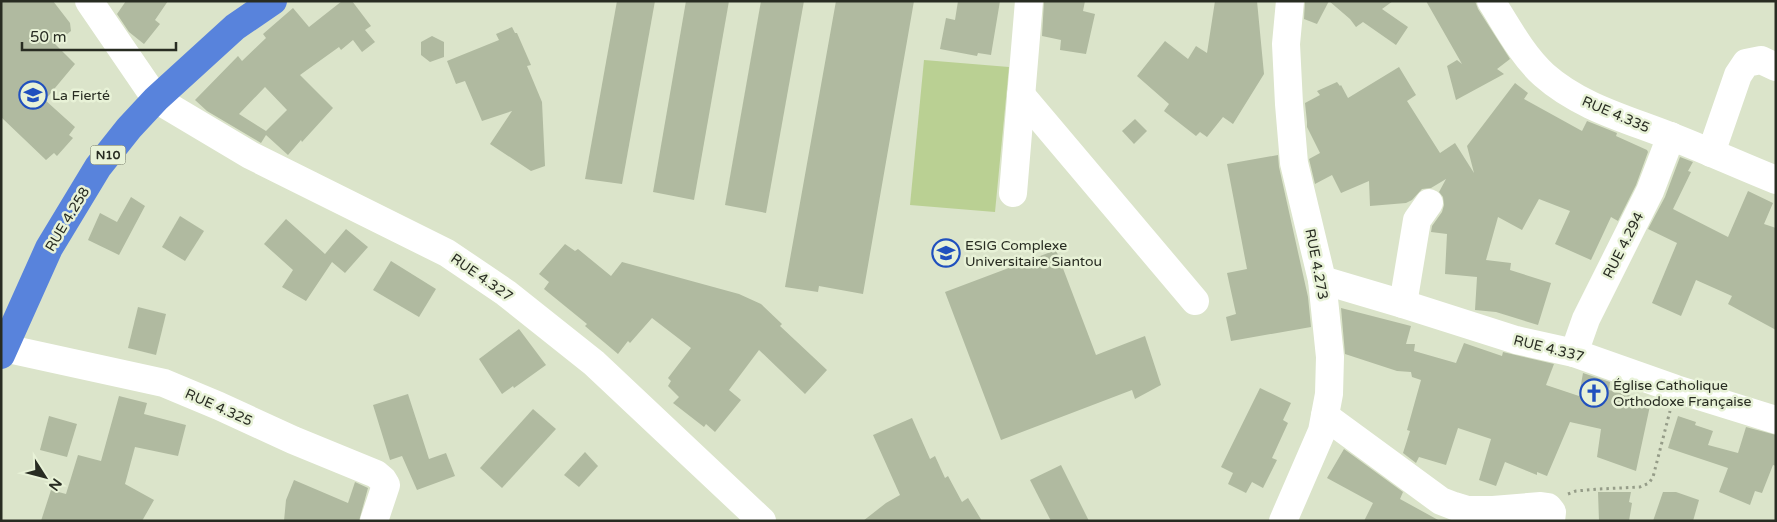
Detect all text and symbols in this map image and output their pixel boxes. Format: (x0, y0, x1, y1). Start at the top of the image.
scale bar (22, 20, 176, 52)
text: 50 m (30, 28, 67, 46)
school or university icon: La Fierté (18, 80, 48, 110)
place label: La Fierté (52, 87, 110, 104)
street label: RUE 4.335 (1579, 93, 1652, 136)
road number: N10 (90, 146, 126, 164)
street label: RUE 4.258 (42, 184, 93, 254)
street label: RUE 4.294 (1600, 209, 1647, 281)
street label: RUE 4.273 (1301, 227, 1332, 301)
place label: ESIG Complexe Universitaire Siantou (965, 237, 1102, 270)
school or university icon: ESIG Complexe Universitaire Siantou (931, 238, 961, 268)
street label: RUE 4.327 (447, 250, 516, 305)
street label: RUE 4.337 (1512, 332, 1586, 365)
place label: Église Catholique Orthodoxe Française (1613, 377, 1752, 410)
church icon: Église Catholique Orthodoxe Française (1579, 378, 1609, 408)
street label: RUE 4.325 (182, 385, 255, 430)
north arrow (20, 452, 70, 502)
text: N (45, 475, 65, 494)

